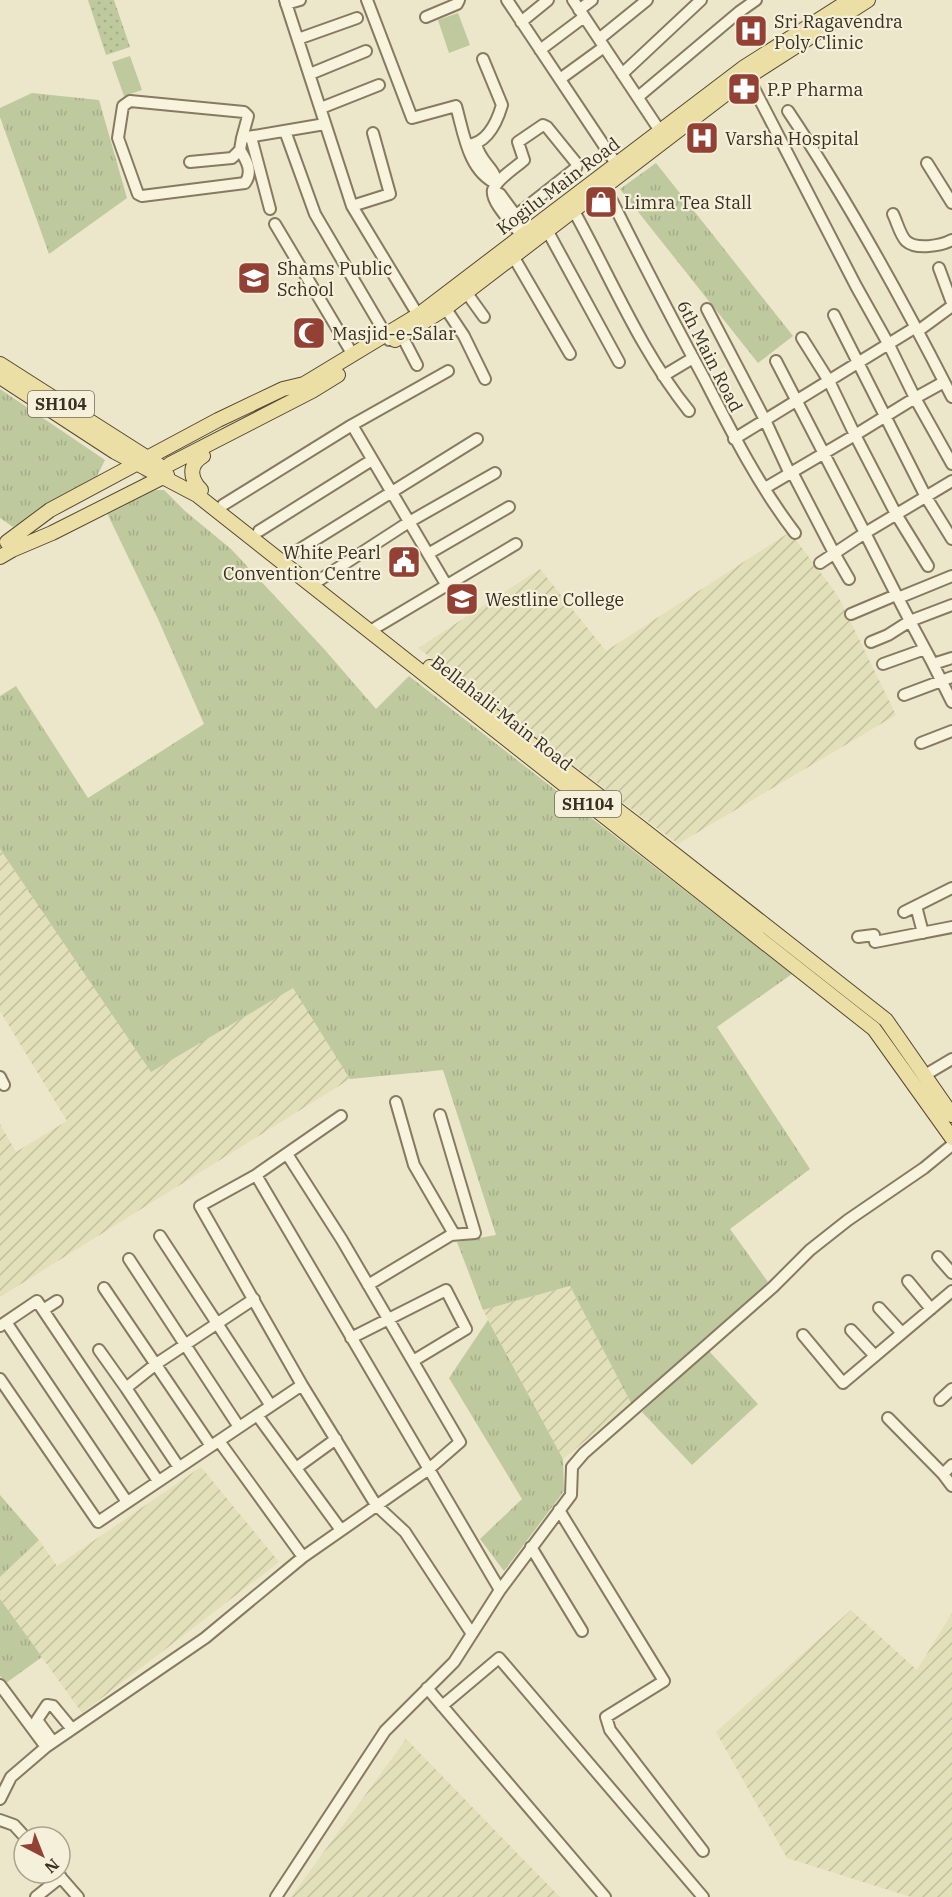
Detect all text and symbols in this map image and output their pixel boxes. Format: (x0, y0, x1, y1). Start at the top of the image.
place label: Sri Ragavendra Poly Clinic (774, 10, 903, 54)
hospital icon: Sri Ragavendra Poly Clinic (733, 13, 769, 49)
pharmacy icon: P.P Pharma (726, 71, 762, 107)
place label: P.P Pharma (767, 78, 864, 101)
hospital icon: Varsha Hospital (684, 120, 720, 156)
place label: Varsha Hospital (725, 127, 859, 150)
street label: Kogilu Main Road (492, 132, 624, 240)
shop icon: Limra Tea Stall (583, 184, 619, 220)
place label: Limra Tea Stall (624, 191, 752, 214)
place label: Shams Public School (277, 257, 392, 301)
school or university icon: Shams Public School (236, 260, 272, 296)
street label: 6th Main Road (672, 296, 748, 416)
mosque icon: Masjid-e-Salar (291, 315, 327, 351)
place label: Masjid-e-Salar (332, 322, 456, 345)
road number: SH104 (28, 391, 94, 417)
place label: White Pearl Convention Centre (223, 541, 381, 585)
public building icon: White Pearl Convention Centre (386, 544, 422, 580)
school or university icon: Westline College (444, 581, 480, 617)
place label: Westline College (485, 588, 624, 611)
street label: Bellahalli Main Road (426, 650, 578, 776)
road number: SH104 (555, 791, 621, 817)
north arrow (12, 1825, 72, 1885)
text: N (41, 1854, 63, 1878)

